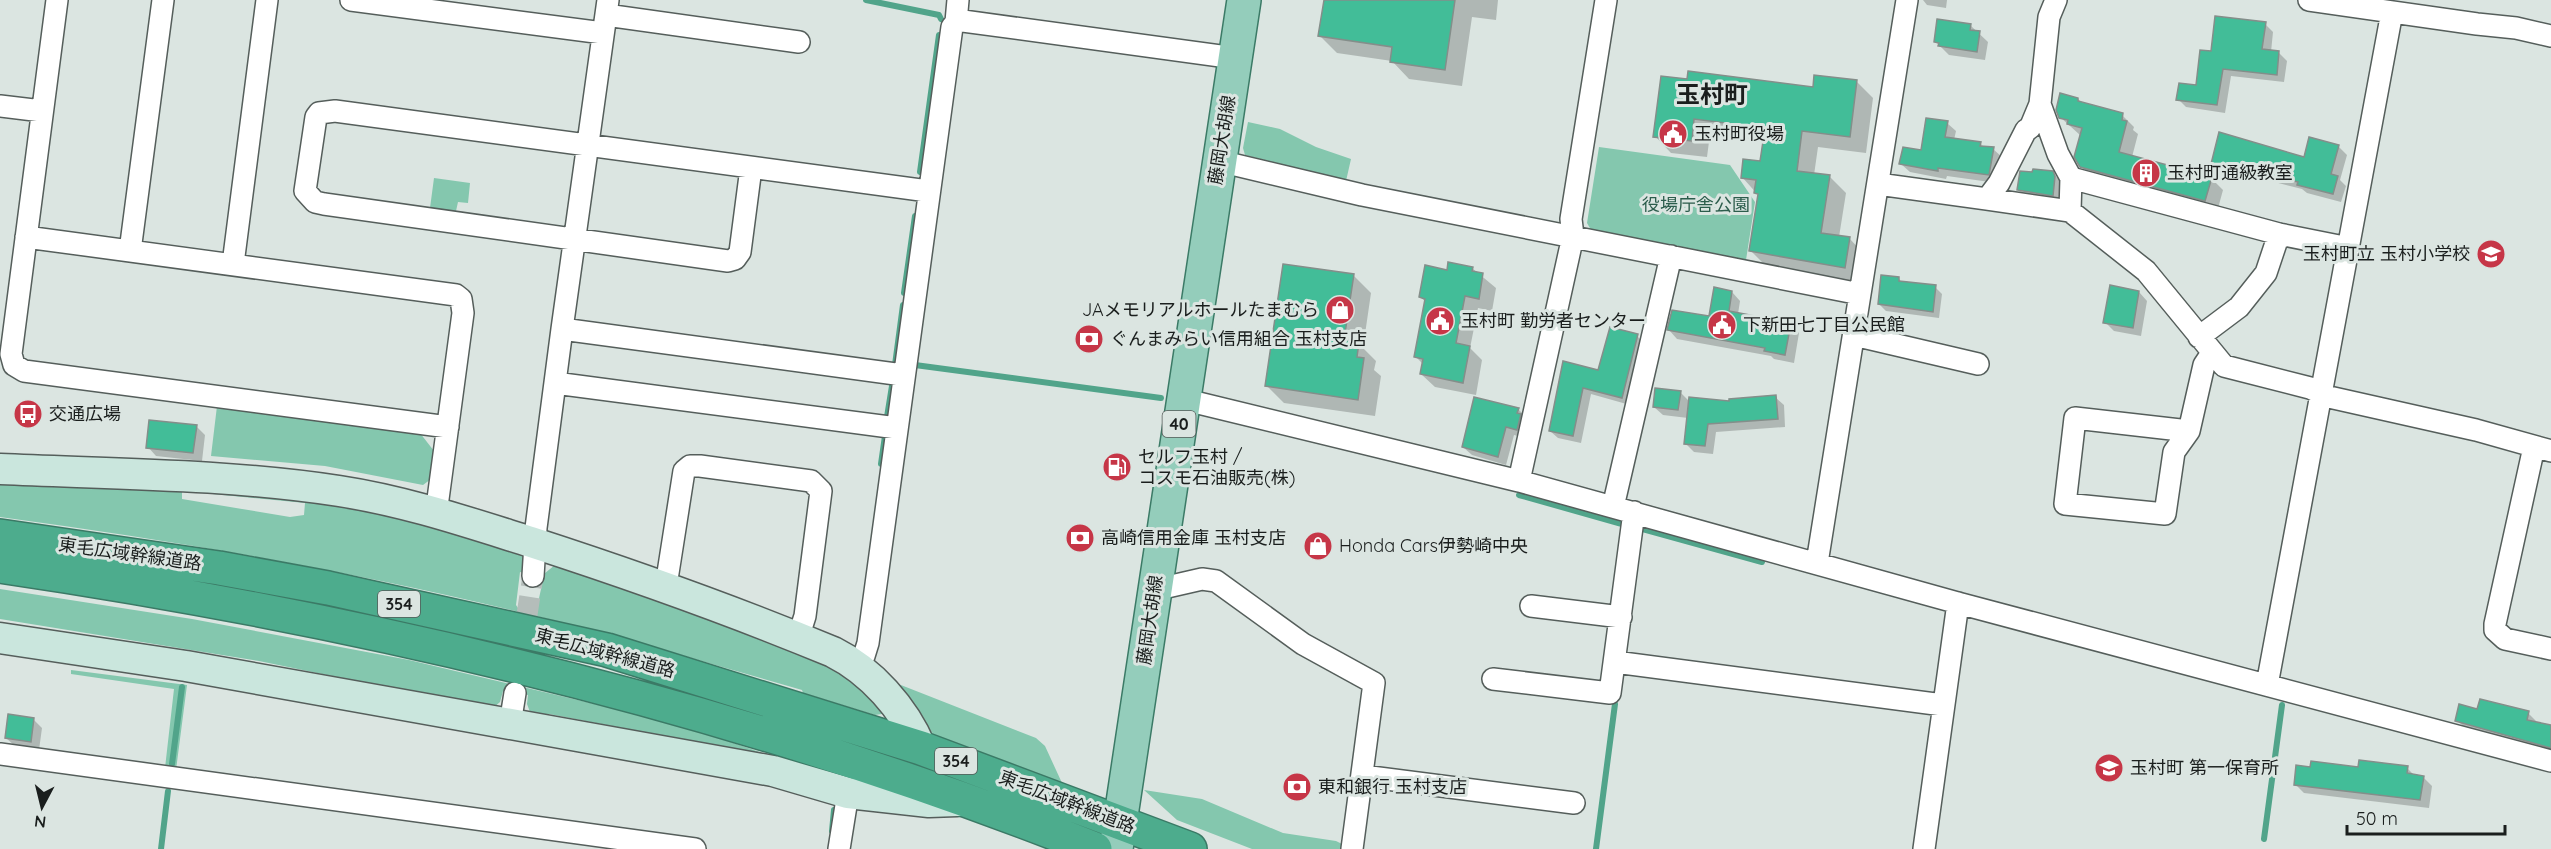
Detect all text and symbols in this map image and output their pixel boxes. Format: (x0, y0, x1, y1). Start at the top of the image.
district label: 玉村町 (1676, 79, 1748, 109)
street label: 藤岡大胡線 (1203, 94, 1240, 186)
public building icon: 玉村町役場 (1657, 118, 1689, 150)
place label: 玉村町役場 (1694, 122, 1784, 145)
building icon: 玉村町通級教室 (2130, 157, 2162, 189)
place label: 玉村町通級教室 (2167, 161, 2293, 184)
park label: 役場庁舎公園 (1642, 193, 1750, 216)
school or university icon: 玉村町立 玉村小学校 (2475, 238, 2507, 270)
place label: 玉村町立 玉村小学校 (2303, 242, 2470, 265)
shop icon: JAメモリアルホールたまむら (1324, 294, 1356, 326)
place label: JAメモリアルホールたまむら (1082, 298, 1319, 321)
public building icon: 玉村町 勤労者センター (1424, 305, 1456, 337)
place label: 玉村町 勤労者センター (1461, 309, 1646, 332)
public building icon: 下新田七丁目公民館 (1706, 309, 1738, 341)
place label: 下新田七丁目公民館 (1743, 313, 1905, 336)
bank icon: ぐんまみらい信用組合 玉村支店 (1073, 323, 1105, 355)
place label: ぐんまみらい信用組合 玉村支店 (1110, 327, 1367, 350)
bus stop icon: 交通広場 (12, 398, 44, 430)
place label: 交通広場 (49, 402, 121, 425)
road number: 40 (1162, 411, 1196, 437)
place label: セルフ玉村 / コスモ石油販売(株) (1138, 445, 1295, 489)
fuel station icon: セルフ玉村 / コスモ石油販売(株) (1101, 451, 1133, 483)
bank icon: 高崎信用金庫 玉村支店 (1064, 522, 1096, 554)
place label: 高崎信用金庫 玉村支店 (1101, 526, 1286, 549)
shop icon: Honda Cars伊勢崎中央 (1302, 530, 1334, 562)
street label: 東毛広域幹線道路 (57, 532, 203, 575)
place label: Honda Cars伊勢崎中央 (1339, 534, 1528, 557)
street label: 藤岡大胡線 (1132, 574, 1167, 666)
road number: 354 (378, 591, 420, 617)
street label: 東毛広域幹線道路 (533, 623, 678, 682)
road number: 354 (935, 748, 977, 774)
school or university icon: 玉村町 第一保育所 (2093, 752, 2125, 784)
place label: 玉村町 第一保育所 (2130, 756, 2279, 779)
street label: 東毛広域幹線道路 (996, 765, 1139, 838)
bank icon: 東和銀行 玉村支店 (1281, 771, 1313, 803)
place label: 東和銀行 玉村支店 (1318, 775, 1467, 798)
north arrow (12, 777, 72, 837)
scale bar (2347, 798, 2504, 836)
text: 50 m (2356, 807, 2398, 830)
text: N (33, 811, 47, 833)

